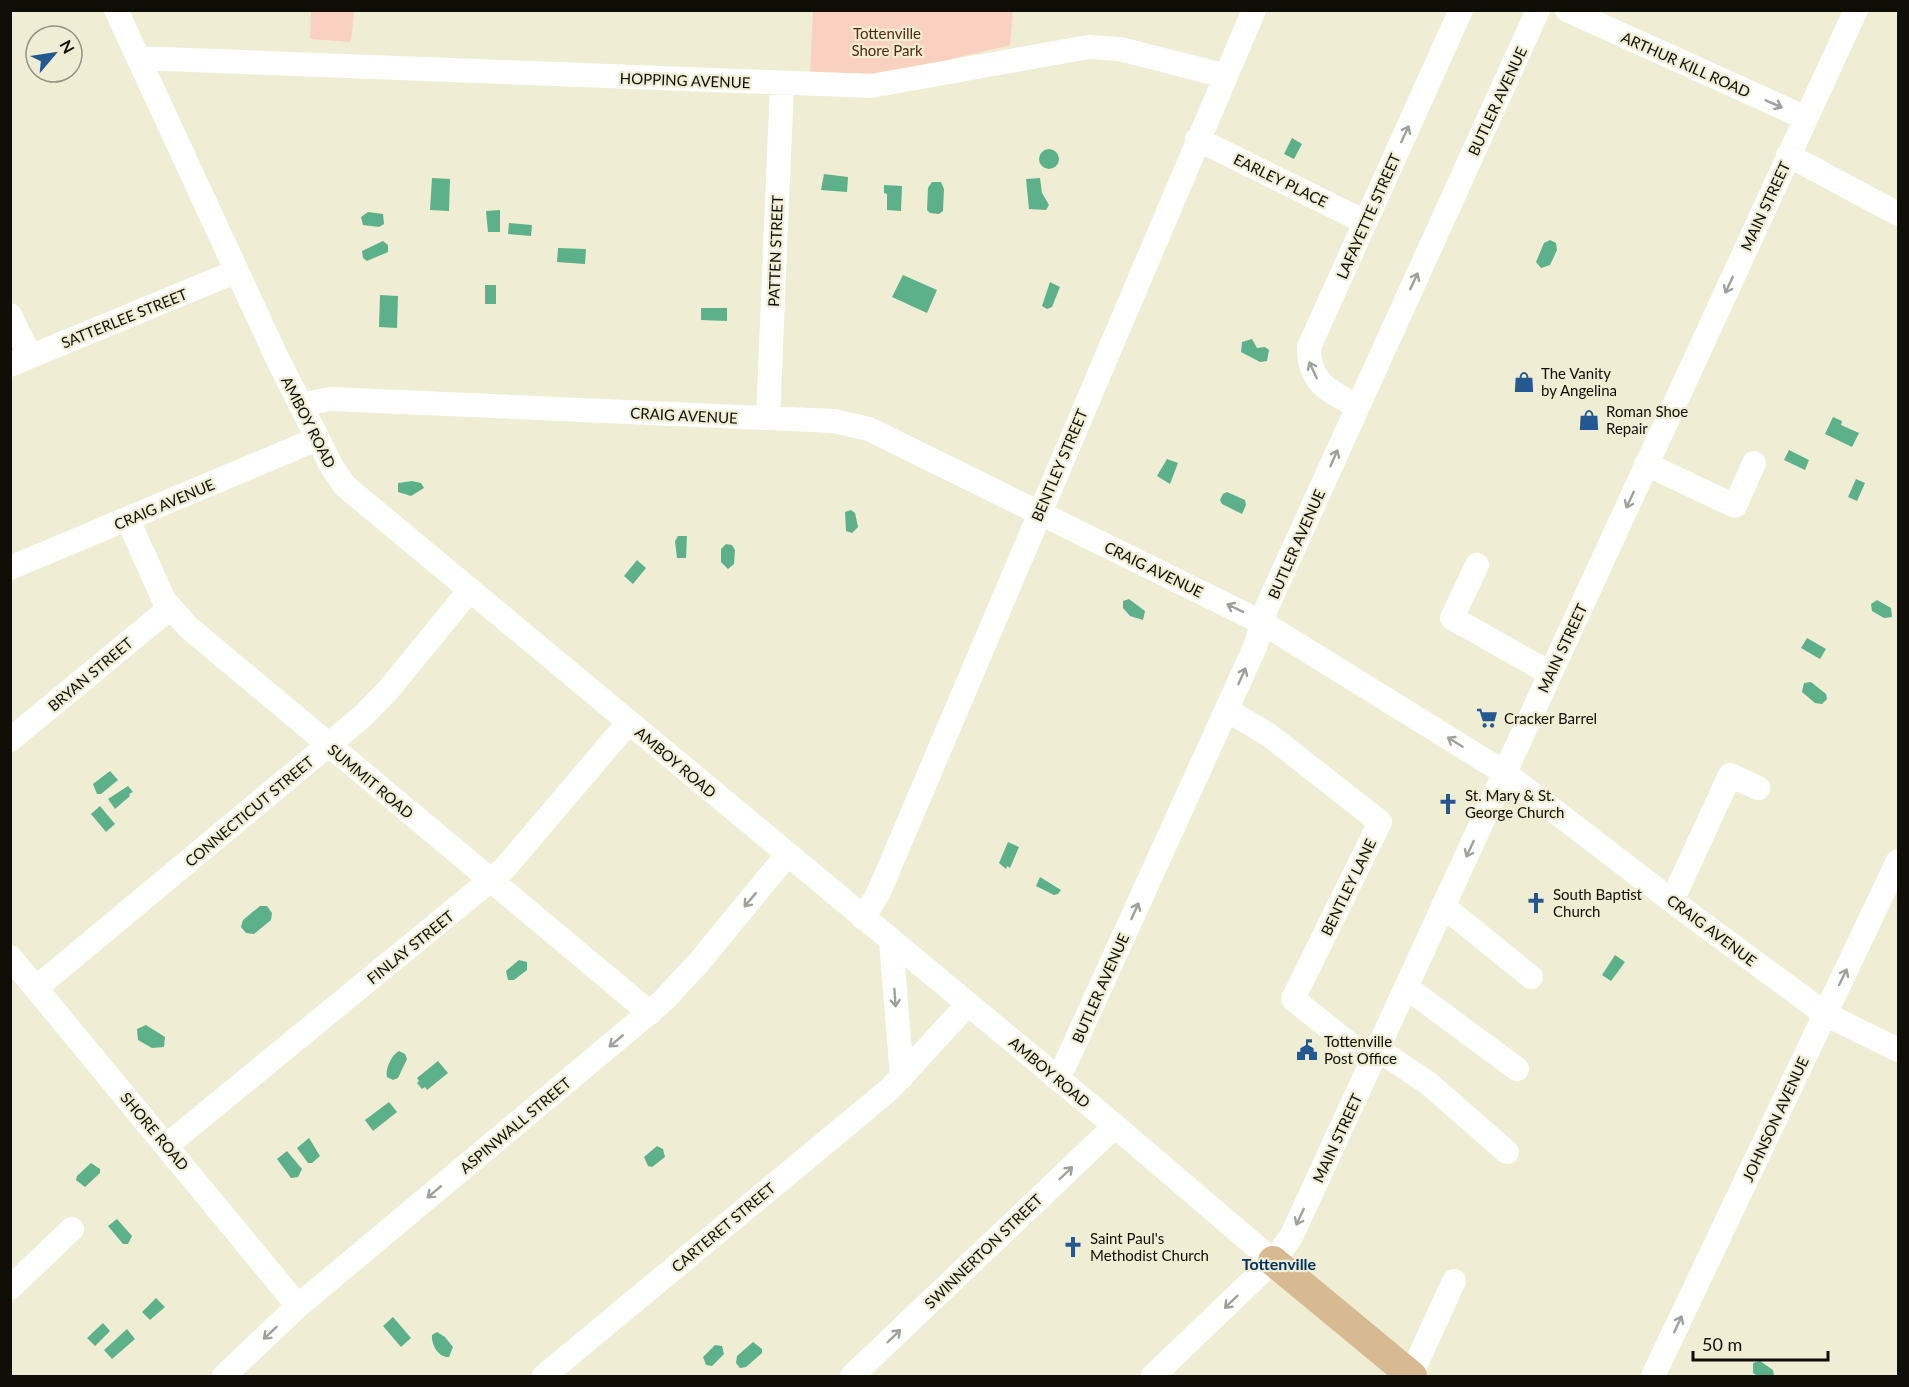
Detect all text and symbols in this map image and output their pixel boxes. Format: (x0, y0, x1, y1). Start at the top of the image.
north arrow (24, 24, 84, 84)
park label: Tottenville Shore Park (851, 24, 923, 59)
street label: ARTHUR KILL ROAD (1619, 27, 1753, 101)
text: N (56, 36, 79, 56)
street label: BUTLER AVENUE (1464, 44, 1530, 158)
street label: HOPPING AVENUE (619, 69, 751, 91)
one-way arrow (1764, 98, 1782, 110)
one-way arrow (1400, 125, 1411, 143)
street label: EARLEY PLACE (1231, 149, 1331, 211)
street label: LAFAYETTE STREET (1332, 150, 1404, 282)
street label: MAIN STREET (1737, 159, 1794, 253)
street label: PATTEN STREET (764, 195, 786, 307)
one-way arrow (1409, 272, 1421, 290)
one-way arrow (1722, 275, 1734, 293)
street label: SATTERLEE STREET (58, 284, 190, 351)
one-way arrow (1307, 361, 1319, 379)
place label: The Vanity by Angelina (1541, 364, 1617, 399)
shop icon: The Vanity by Angelina (1512, 370, 1536, 394)
street label: AMBOY ROAD (278, 373, 340, 471)
place label: Roman Shoe Repair (1606, 402, 1688, 437)
street label: CRAIG AVENUE (630, 403, 738, 427)
street label: BENTLEY STREET (1027, 406, 1091, 524)
shop icon: Roman Shoe Repair (1577, 408, 1601, 432)
one-way arrow (1329, 450, 1341, 468)
street label: CRAIG AVENUE (111, 475, 217, 533)
street label: BUTLER AVENUE (1264, 486, 1328, 602)
one-way arrow (1623, 491, 1635, 509)
street label: CRAIG AVENUE (1102, 537, 1206, 601)
one-way arrow (1226, 601, 1244, 613)
street label: MAIN STREET (1534, 601, 1591, 695)
street label: BRYAN STREET (44, 633, 136, 715)
one-way arrow (1236, 668, 1248, 686)
supermarket icon: Cracker Barrel (1475, 706, 1499, 730)
place label: Cracker Barrel (1504, 709, 1597, 727)
street label: AMBOY ROAD (632, 723, 720, 801)
one-way arrow (1447, 735, 1464, 747)
street label: SUMMIT ROAD (325, 740, 417, 822)
street label: CONNECTICUT STREET (181, 752, 317, 870)
place label: St. Mary & St. George Church (1465, 786, 1564, 821)
church icon: St. Mary & St. George Church (1436, 792, 1460, 816)
street label: BENTLEY LANE (1317, 836, 1379, 938)
one-way arrow (1463, 840, 1475, 858)
place label: South Baptist Church (1553, 885, 1643, 920)
street label: CRAIG AVENUE (1664, 890, 1760, 970)
church icon: South Baptist Church (1524, 891, 1548, 915)
one-way arrow (744, 892, 757, 908)
one-way arrow (1130, 903, 1141, 921)
street label: FINLAY STREET (363, 907, 457, 987)
street label: BUTLER AVENUE (1068, 930, 1132, 1046)
one-way arrow (1837, 968, 1849, 986)
one-way arrow (890, 988, 901, 1008)
place label: Tottenville Post Office (1324, 1032, 1397, 1067)
street label: AMBOY ROAD (1006, 1033, 1094, 1111)
one-way arrow (608, 1034, 624, 1047)
public building icon: Tottenville Post Office (1295, 1038, 1319, 1062)
street label: JOHNSON AVENUE (1738, 1054, 1812, 1184)
street label: ASPINWALL STREET (456, 1073, 574, 1177)
street label: SHORE ROAD (117, 1088, 193, 1174)
street label: MAIN STREET (1309, 1091, 1366, 1185)
one-way arrow (1058, 1166, 1073, 1180)
street label: CARTERET STREET (668, 1178, 779, 1276)
one-way arrow (426, 1186, 442, 1199)
street label: SWINNERTON STREET (920, 1190, 1046, 1312)
one-way arrow (1294, 1208, 1306, 1226)
place label: Saint Paul's Methodist Church (1090, 1229, 1209, 1264)
church icon: Saint Paul's Methodist Church (1061, 1235, 1085, 1259)
district label: Tottenville (1242, 1254, 1317, 1273)
one-way arrow (1223, 1295, 1238, 1309)
one-way arrow (1672, 1315, 1684, 1333)
scale bar (1693, 1324, 1828, 1362)
one-way arrow (263, 1326, 278, 1340)
one-way arrow (887, 1329, 902, 1343)
text: 50 m (1702, 1333, 1742, 1355)

